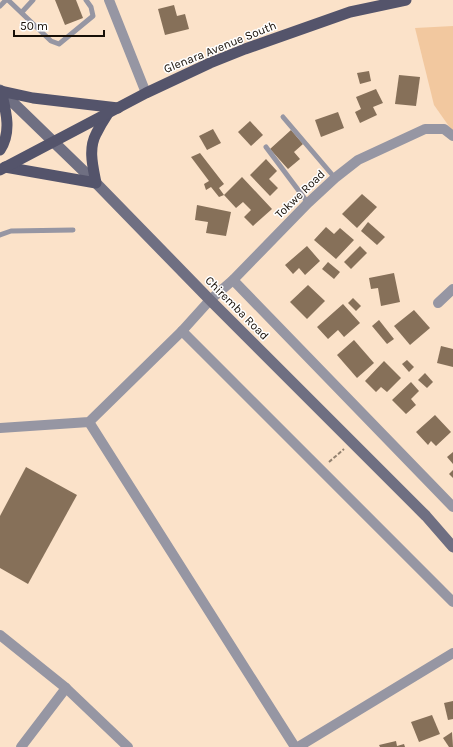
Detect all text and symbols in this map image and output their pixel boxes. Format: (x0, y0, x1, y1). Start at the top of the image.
scale bar (14, 12, 104, 38)
street label: Glenara Avenue South (162, 18, 278, 76)
text: 50 m (20, 19, 48, 33)
street label: Tokwe Road (272, 167, 328, 221)
street label: Chiremba Road (202, 273, 272, 343)

